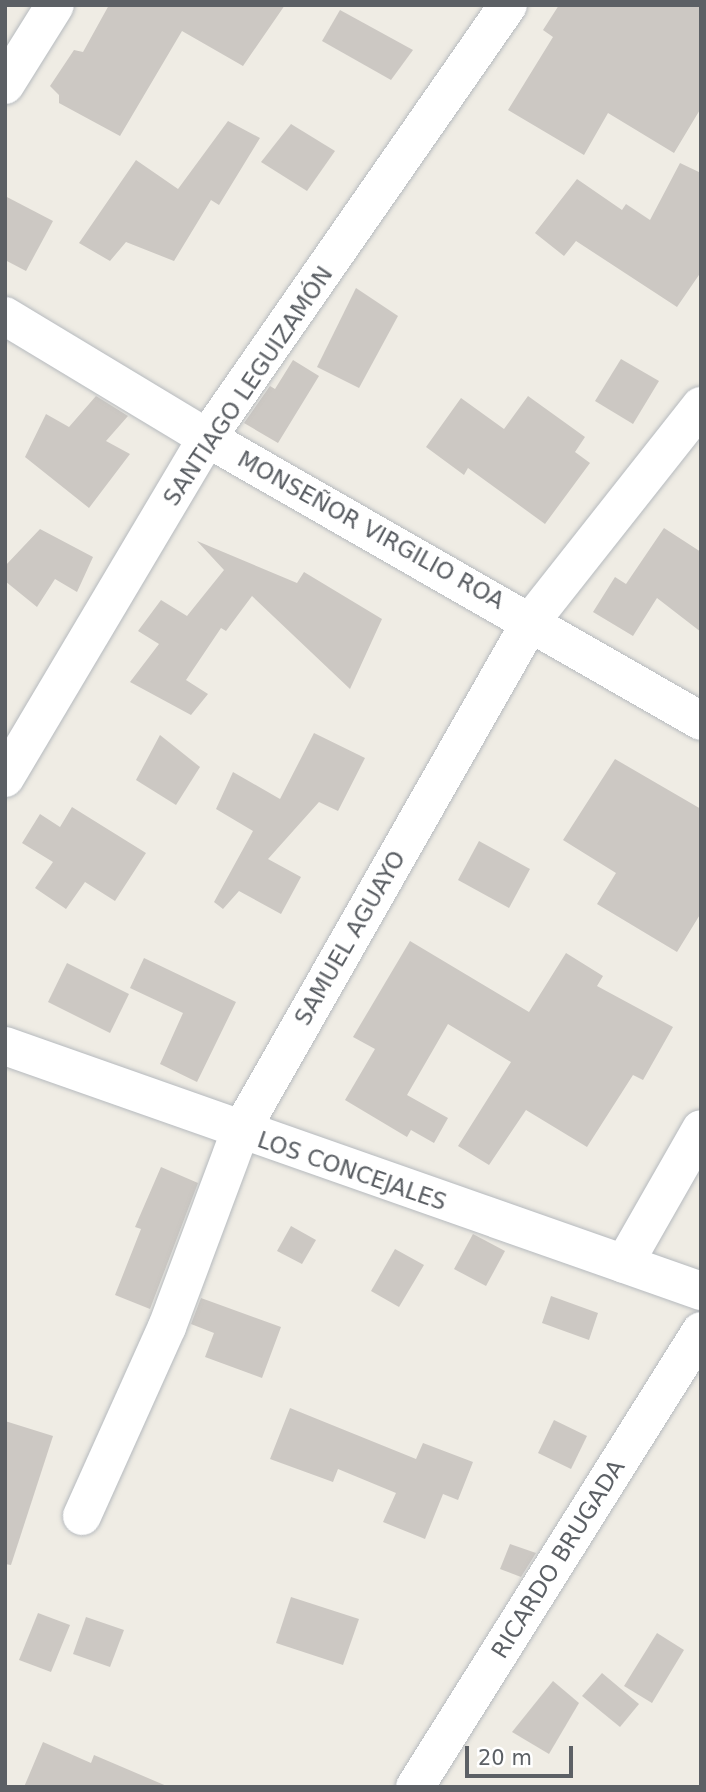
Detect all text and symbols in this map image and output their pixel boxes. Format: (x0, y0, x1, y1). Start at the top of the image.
street label: SANTIAGO LEGUIZAMÓN (157, 261, 339, 511)
street label: MONSEÑOR VIRGILIO ROA (233, 445, 509, 615)
street label: SAMUEL AGUAYO (289, 846, 411, 1030)
street label: LOS CONCEJALES (254, 1126, 450, 1216)
street label: RICARDO BRUGADA (486, 1455, 630, 1663)
scale bar (468, 1732, 576, 1776)
text: 20 m (478, 1746, 532, 1770)

